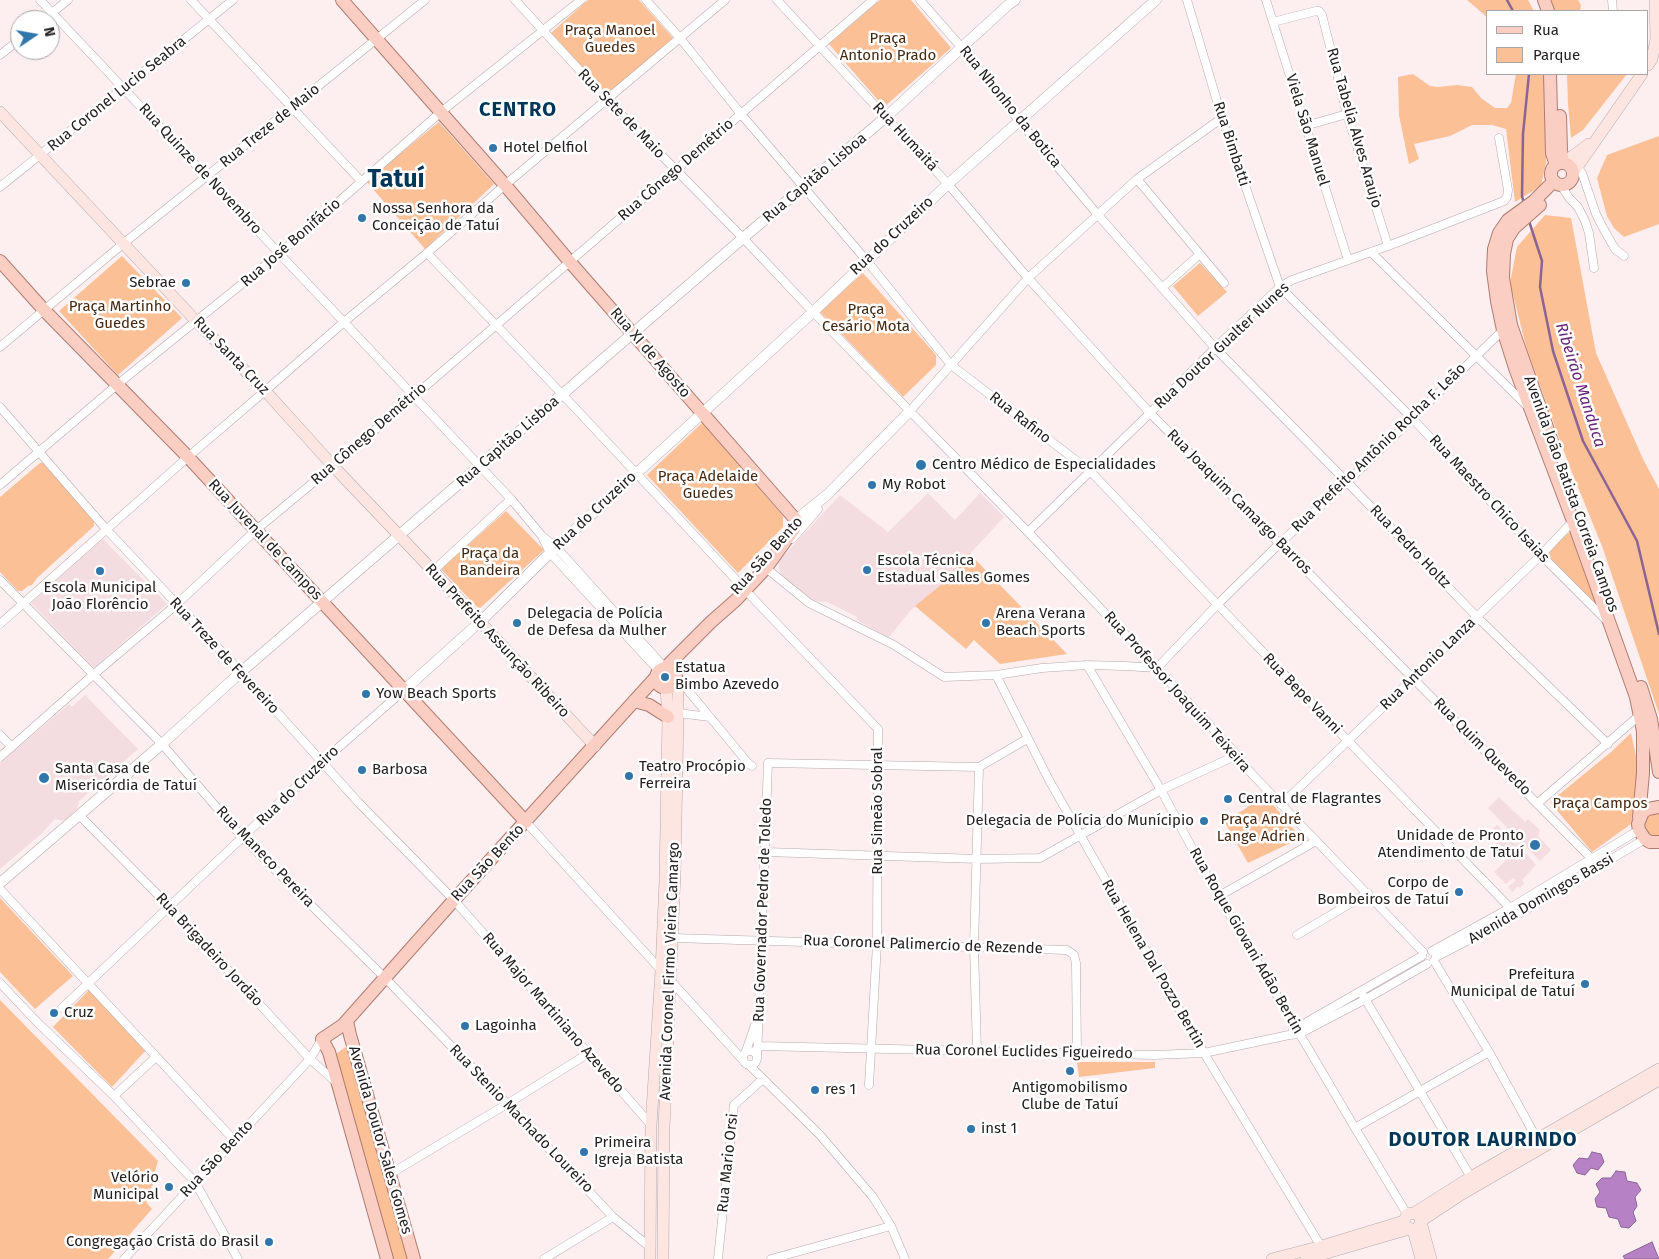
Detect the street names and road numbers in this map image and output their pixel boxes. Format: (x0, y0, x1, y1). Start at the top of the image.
street label: Rua Coronel Lucio Seabra (44, 33, 190, 155)
street label: Rua Nhonho da Botica (955, 42, 1065, 172)
street label: Rua Tabelia Alves Araujo (1322, 46, 1386, 210)
street label: Rua Sete de Maio (574, 65, 668, 163)
street label: Viela São Manuel (1281, 72, 1333, 188)
street label: Rua Treze de Maio (216, 80, 324, 172)
street label: Rua Humaitá (869, 99, 941, 175)
street label: Rua Bimbatti (1209, 99, 1253, 189)
street label: Rua Quinze de Novembro (135, 100, 265, 238)
street label: Rua Cônego Demétrio (615, 115, 737, 225)
street label: Rua Capitão Lisboa (759, 129, 871, 227)
street label: Rua do Cruzeiro (847, 193, 937, 279)
street label: Rua José Bonifácio (237, 195, 345, 291)
street label: Rua Doutor Gualter Nunes (1151, 279, 1293, 413)
street label: Rua XI de Agosto (606, 304, 694, 402)
street label: Rua Santa Cruz (189, 313, 273, 399)
street label: Rua Prefeito Antônio Rocha F. Leão (1288, 360, 1470, 536)
street label: Avenida João Batista Correia Campos (1520, 373, 1622, 615)
street label: Rua Cônego Demétrio (308, 379, 430, 489)
street label: Rua Rafino (986, 388, 1054, 448)
street label: Rua Capitão Lisboa (453, 393, 563, 491)
street label: Rua Joaquim Camargo Barros (1163, 426, 1315, 578)
street label: Rua Maestro Chico Isaias (1425, 431, 1553, 567)
street label: Rua do Cruzeiro (550, 468, 640, 554)
street label: Rua Juvenal de Campos (204, 476, 326, 604)
street label: Rua Pedro Holtz (1366, 502, 1454, 592)
street label: Rua São Bento (727, 513, 807, 599)
street label: Rua Prefeito Assunção Ribeiro (421, 560, 573, 722)
street label: Rua Treze de Fevereiro (165, 594, 283, 718)
street label: Rua Professor Joaquim Teixeira (1100, 608, 1254, 776)
street label: Rua Antonio Lanza (1377, 614, 1479, 714)
street label: Rua Bepe Vanni (1259, 650, 1345, 738)
street label: Rua Quim Quevedo (1429, 694, 1535, 800)
street label: Rua do Cruzeiro (253, 742, 343, 830)
street label: Rua Simeão Sobral (869, 747, 887, 875)
street label: Rua Governador Pedro de Toledo (750, 798, 776, 1022)
street label: Rua Maneco Pereira (212, 803, 318, 911)
street label: Rua São Bento (448, 821, 528, 905)
street label: Avenida Coronel Firmo Vieira Camargo (656, 841, 684, 1101)
street label: Rua Roque Giovani Adão Bertin (1185, 845, 1307, 1037)
street label: Avenida Domingos Bassi (1465, 850, 1617, 948)
street label: Rua Helena Dal Pozzo Bertin (1097, 876, 1209, 1052)
street label: Rua Brigadeiro Jordão (152, 889, 266, 1011)
street label: Rua Major Martiniano Azevedo (478, 929, 628, 1097)
street label: Rua Coronel Palimercio de Rezende (803, 932, 1043, 958)
street label: Rua Stenio Machado Loureiro (445, 1041, 597, 1197)
street label: Rua Coronel Euclides Figueiredo (915, 1041, 1133, 1063)
street label: Avenida Doutor Sales Gomes (344, 1044, 416, 1236)
street label: Rua Mario Orsi (714, 1112, 742, 1214)
street label: Rua São Bento (177, 1117, 257, 1201)

